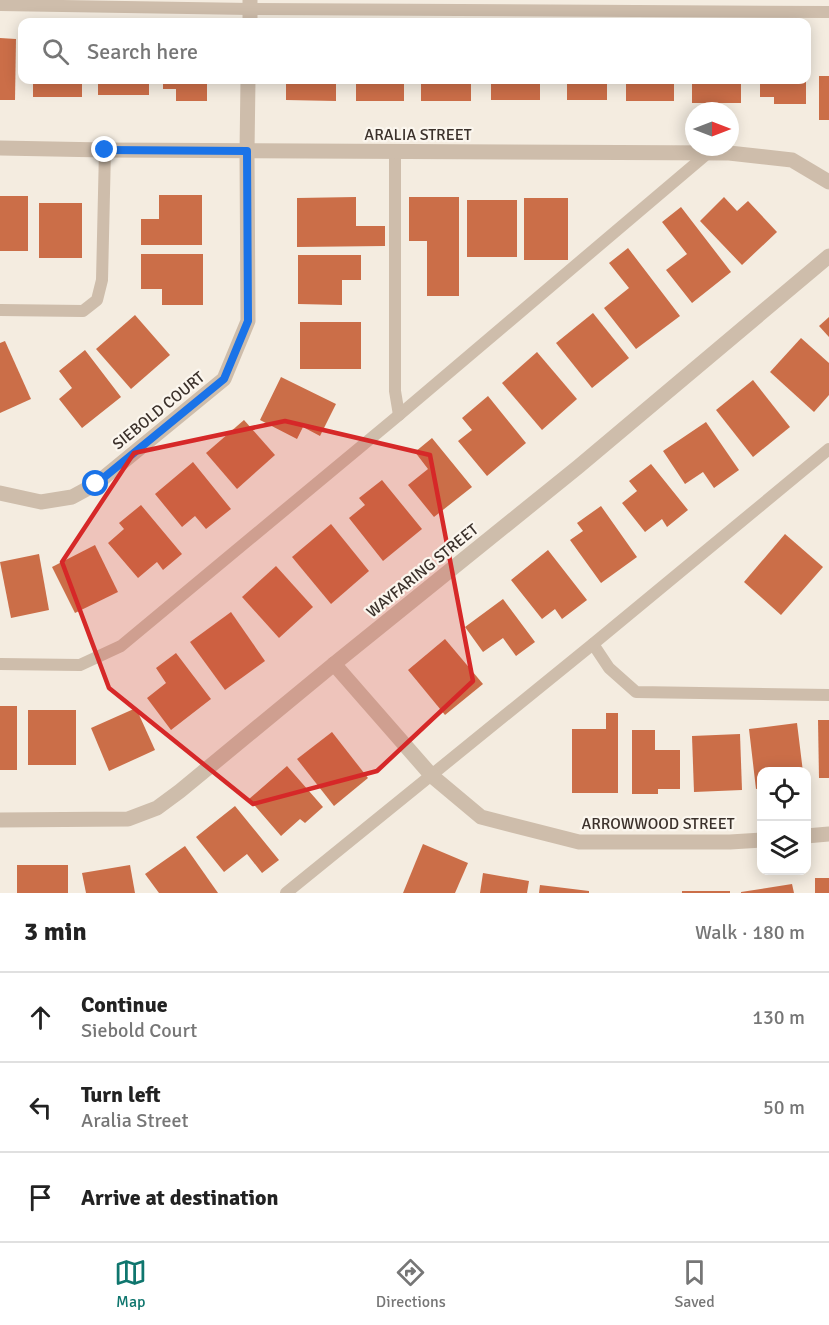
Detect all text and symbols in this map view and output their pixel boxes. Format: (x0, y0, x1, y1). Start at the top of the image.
search box (18, 18, 811, 84)
icon: search (39, 35, 72, 68)
text: Search here (87, 38, 198, 65)
north arrow (685, 102, 739, 156)
street label: ARALIA STREET (364, 125, 472, 145)
route end (91, 136, 117, 162)
street label: SIEBOLD COURT (108, 367, 209, 454)
route start (82, 470, 108, 496)
street label: WAYFARING STREET (363, 519, 483, 622)
map controls (757, 767, 811, 875)
button: locate (757, 767, 811, 821)
street label: ARROWWOOD STREET (581, 814, 735, 834)
button: layers (757, 821, 811, 875)
text: 3 min (24, 916, 87, 948)
text: Walk · 180 m (695, 920, 805, 945)
text: Continue (81, 991, 168, 1018)
icon: ahead (24, 1001, 57, 1034)
text: 130 m (752, 1005, 805, 1030)
text: Siebold Court (81, 1018, 197, 1043)
text: Turn left (81, 1081, 161, 1108)
icon: left (24, 1091, 57, 1124)
text: 50 m (763, 1095, 805, 1120)
text: Aralia Street (81, 1108, 188, 1133)
icon: arrive (24, 1181, 57, 1214)
text: Arrive at destination (81, 1184, 278, 1211)
tab: Map (114, 1256, 147, 1312)
tab: Directions (376, 1256, 446, 1312)
tab: Saved (674, 1256, 715, 1312)

